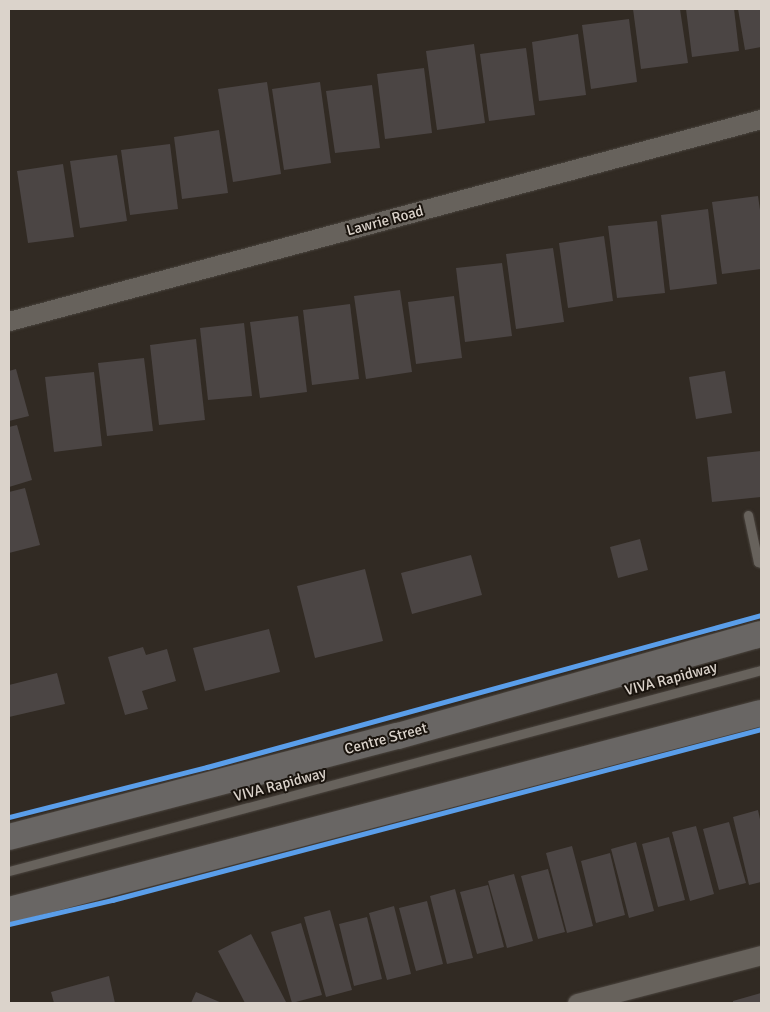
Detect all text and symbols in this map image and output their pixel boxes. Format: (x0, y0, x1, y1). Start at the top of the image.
street label: Lawrie Road (345, 202, 425, 240)
street label: VIVA Rapidway (623, 658, 719, 700)
street label: Centre Street (343, 719, 429, 759)
street label: VIVA Rapidway (232, 764, 328, 806)

